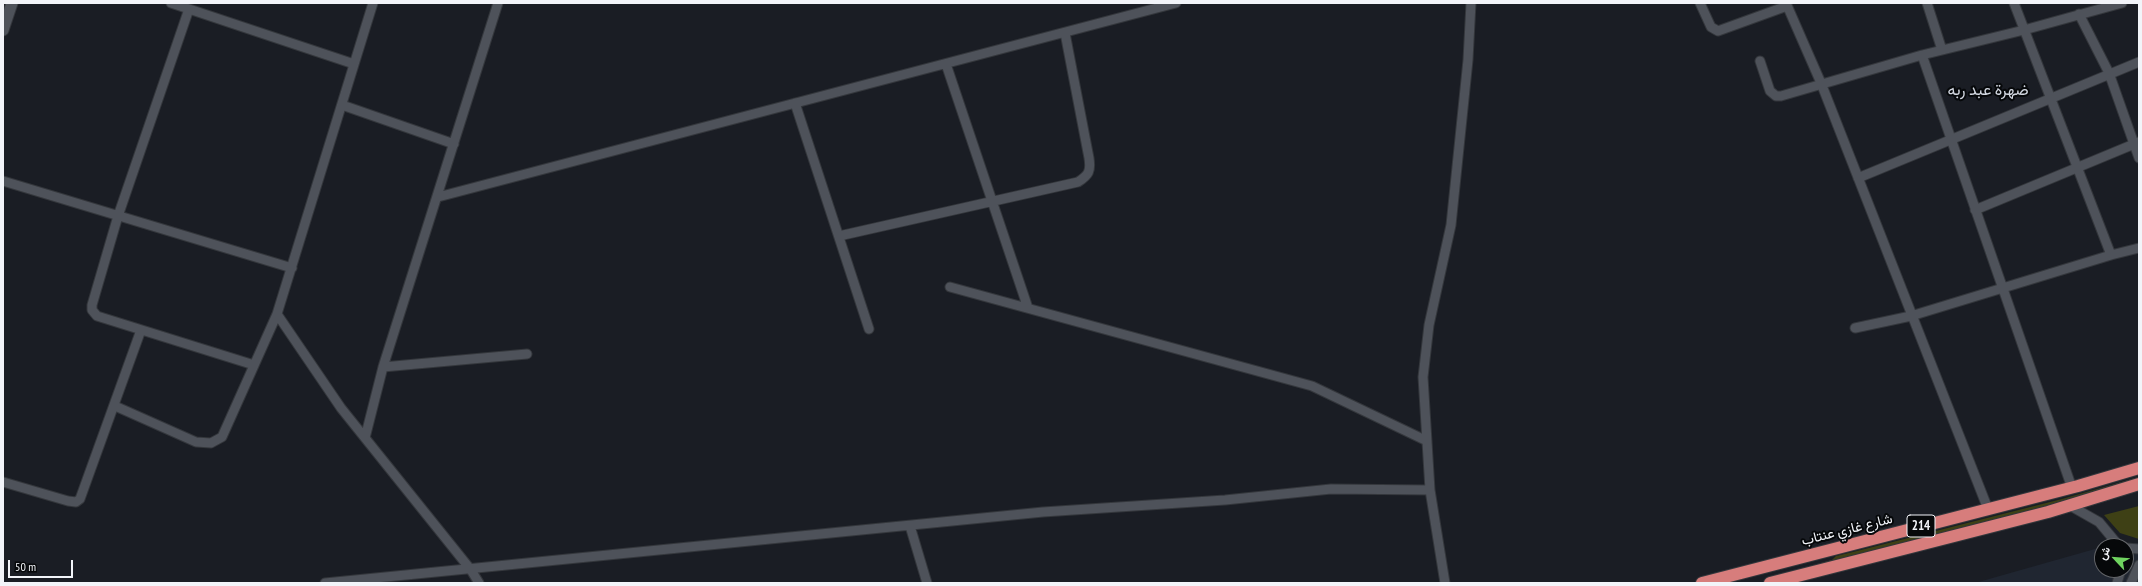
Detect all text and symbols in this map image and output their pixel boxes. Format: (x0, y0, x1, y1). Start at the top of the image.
district label: ضهرة عبد ربه (1947, 80, 2029, 100)
street label: شارع غازي عنتاب (1800, 511, 1894, 549)
road number: 214 (1907, 515, 1935, 537)
north arrow (2094, 538, 2134, 578)
text: ش (2095, 544, 2113, 562)
scale bar (10, 552, 75, 578)
text: 50 m (15, 559, 36, 574)

